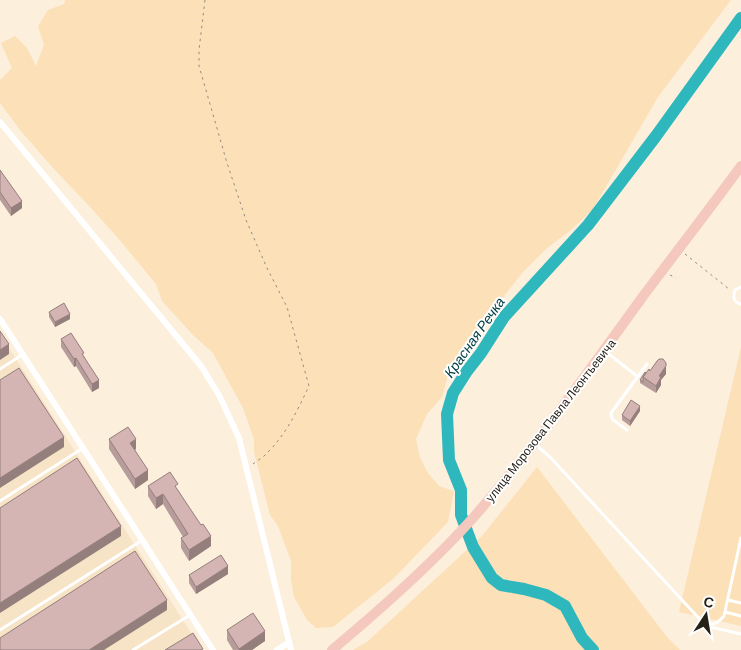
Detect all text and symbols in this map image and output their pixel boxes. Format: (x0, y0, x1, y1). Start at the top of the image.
water label: Красная Речка (440, 293, 508, 381)
street label: улица Морозова Павла Леонтьевича (482, 336, 619, 505)
north arrow (681, 590, 731, 640)
text: С (702, 592, 716, 611)

